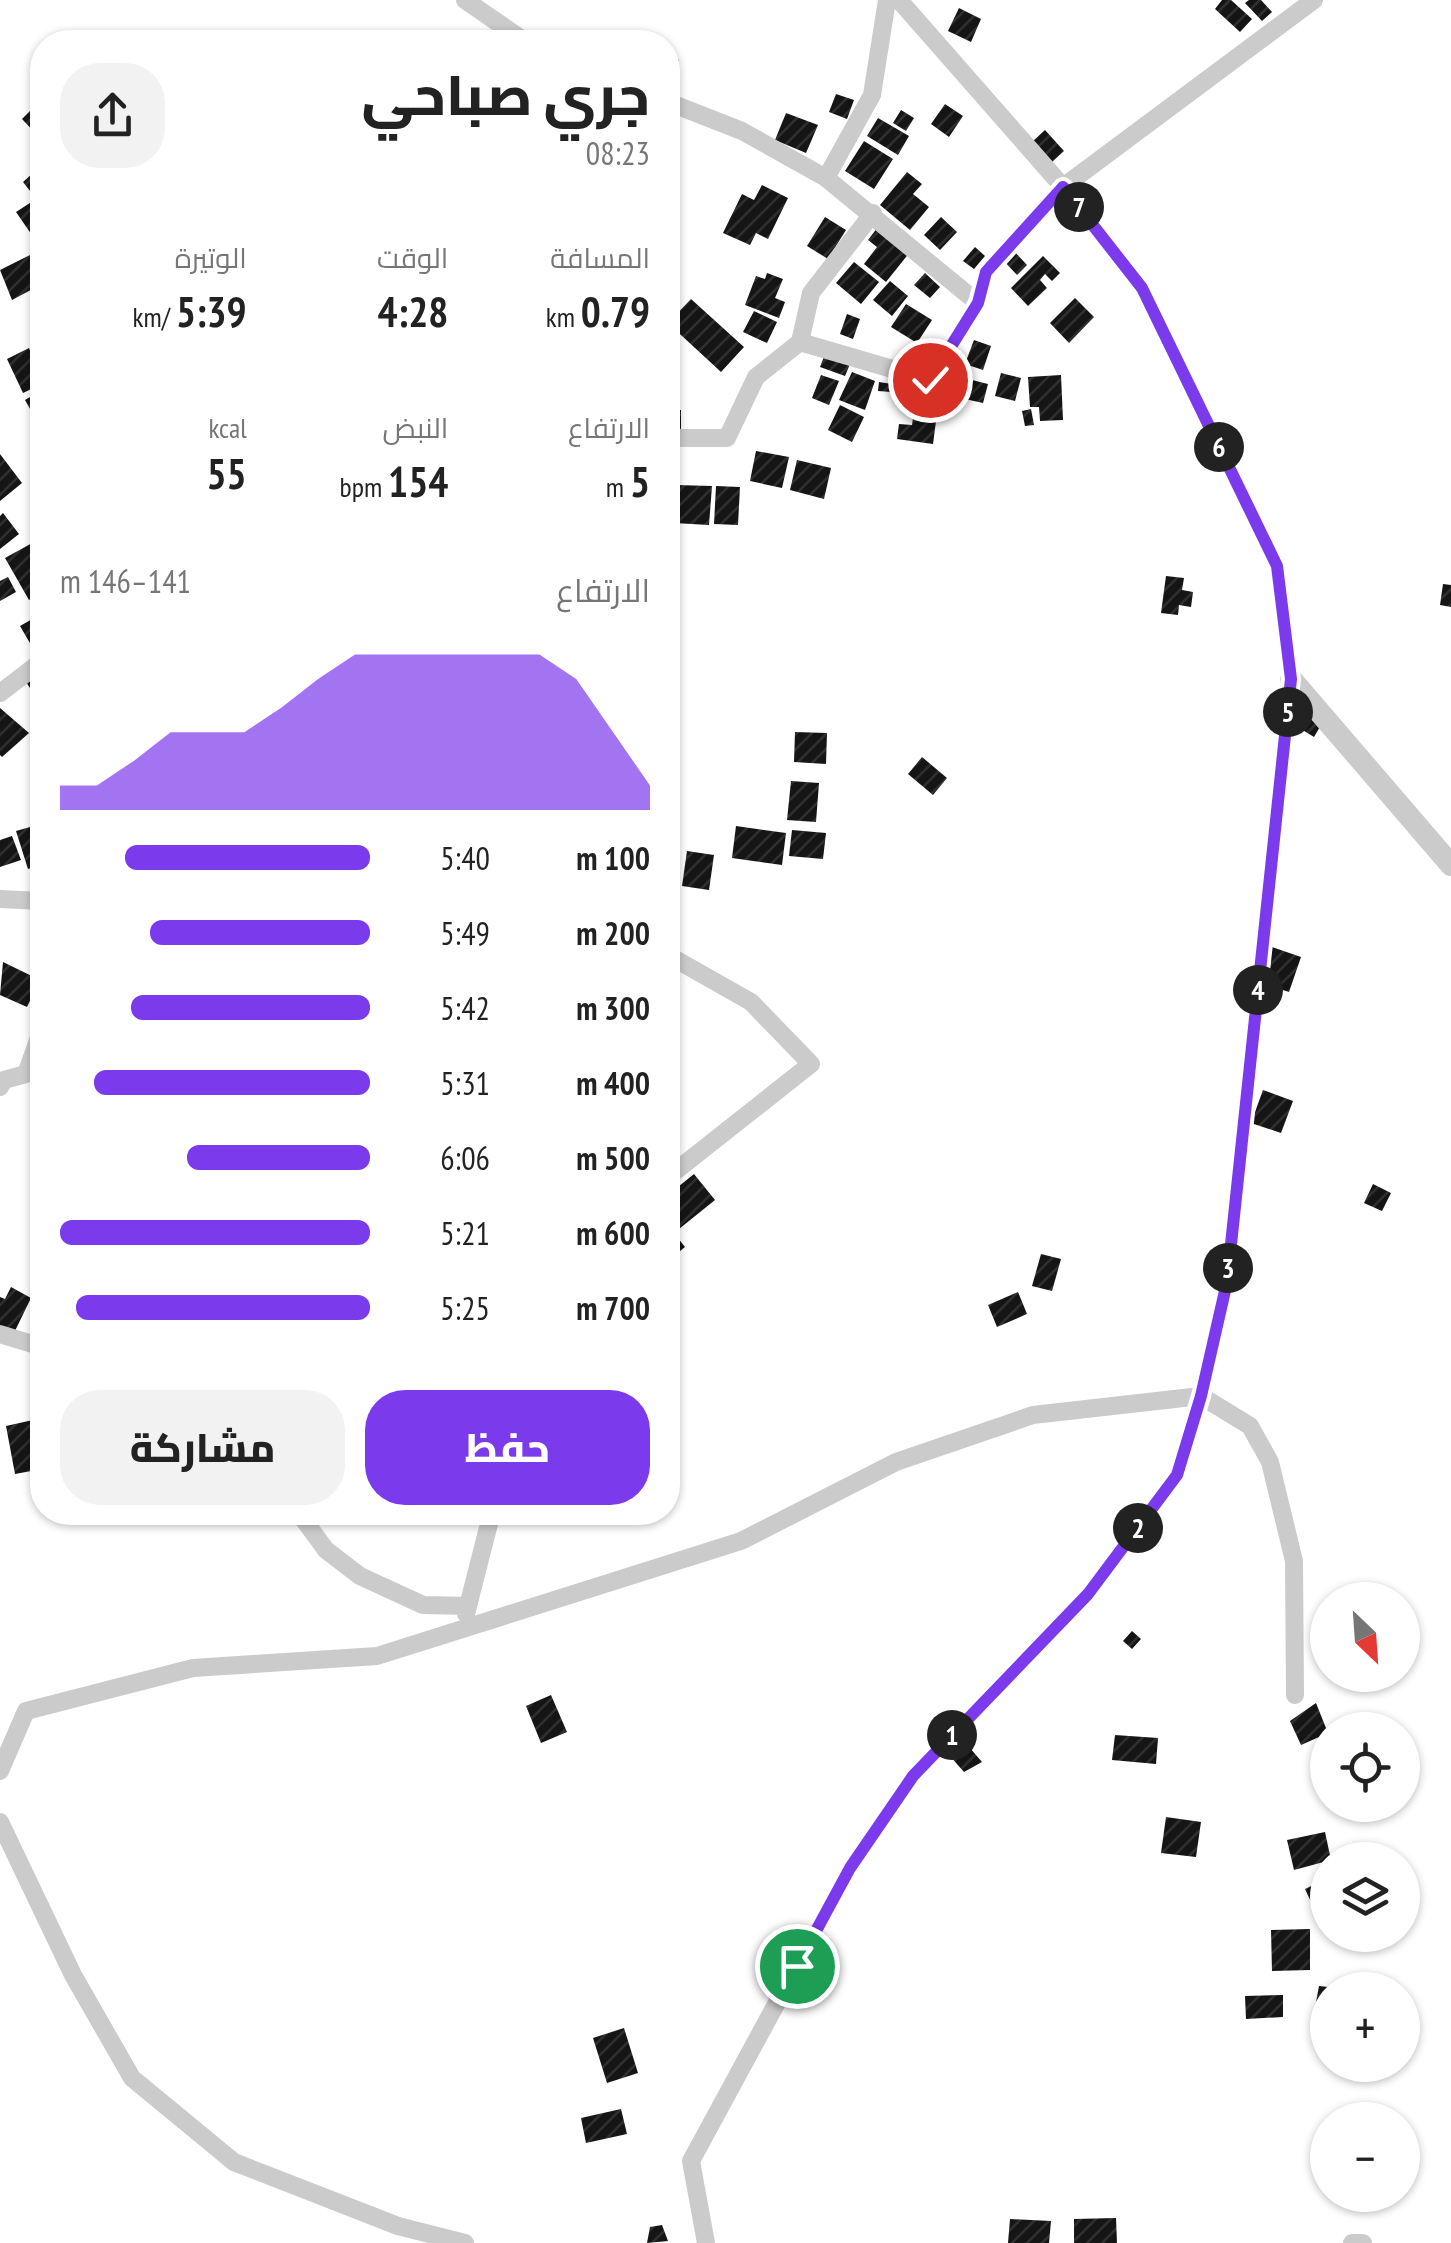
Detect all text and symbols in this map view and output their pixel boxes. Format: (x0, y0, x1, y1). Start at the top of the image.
text: جري صباحي (361, 59, 650, 130)
button: share (60, 63, 165, 168)
text: 08:23 (586, 132, 650, 174)
pin: 7 (1054, 182, 1104, 232)
text: 7 (1072, 188, 1086, 225)
text: الوتيرة (175, 239, 247, 276)
text: الوقت (377, 239, 448, 276)
text: المسافة (550, 239, 650, 276)
text: 5:39 (176, 284, 247, 339)
text: 4:28 (378, 284, 448, 339)
text: 0.79 (581, 284, 650, 339)
text: /km (133, 298, 176, 335)
text: km (546, 298, 581, 335)
pin (888, 338, 973, 423)
icon: check (903, 353, 958, 408)
text: kcal (208, 409, 247, 446)
text: النبض (382, 409, 448, 446)
text: الارتفاع (568, 409, 650, 446)
pin: 6 (1194, 422, 1244, 472)
text: 6 (1212, 428, 1226, 465)
text: 55 (207, 446, 247, 501)
text: 154 (388, 454, 448, 509)
text: 5 (630, 454, 650, 509)
text: bpm (340, 468, 388, 505)
text: m (606, 468, 630, 505)
text: 141–146 m (60, 560, 191, 602)
text: الارتفاع (556, 569, 650, 611)
pin: 5 (1263, 687, 1313, 737)
text: 5 (1281, 693, 1295, 730)
text: 5:40 (440, 837, 490, 879)
text: 100 m (576, 837, 650, 879)
text: 5:49 (440, 912, 490, 954)
text: 200 m (576, 912, 650, 954)
pin: 4 (1233, 965, 1283, 1015)
text: 4 (1251, 971, 1265, 1008)
text: 5:42 (440, 987, 490, 1029)
text: 300 m (576, 987, 650, 1029)
text: 5:31 (440, 1062, 490, 1104)
text: 400 m (576, 1062, 650, 1104)
text: 6:06 (440, 1137, 490, 1179)
text: 500 m (576, 1137, 650, 1179)
text: 5:21 (440, 1212, 490, 1254)
text: 600 m (576, 1212, 650, 1254)
pin: 3 (1203, 1243, 1253, 1293)
text: 3 (1221, 1249, 1235, 1286)
text: 5:25 (440, 1287, 490, 1329)
text: 700 m (576, 1287, 650, 1329)
button: مشاركة (60, 1390, 345, 1505)
button: حفظ (365, 1390, 650, 1505)
pin: 2 (1113, 1503, 1163, 1553)
text: 2 (1131, 1509, 1145, 1546)
north arrow (1310, 1582, 1420, 1692)
map controls (1310, 1582, 1420, 2212)
pin: 1 (927, 1710, 977, 1760)
button: locate (1310, 1712, 1420, 1822)
text: 1 (945, 1716, 959, 1753)
button: layers (1310, 1842, 1420, 1952)
pin (755, 1924, 840, 2009)
icon: arrive (770, 1939, 825, 1994)
button: + (1310, 1972, 1420, 2082)
button: − (1310, 2102, 1420, 2212)

